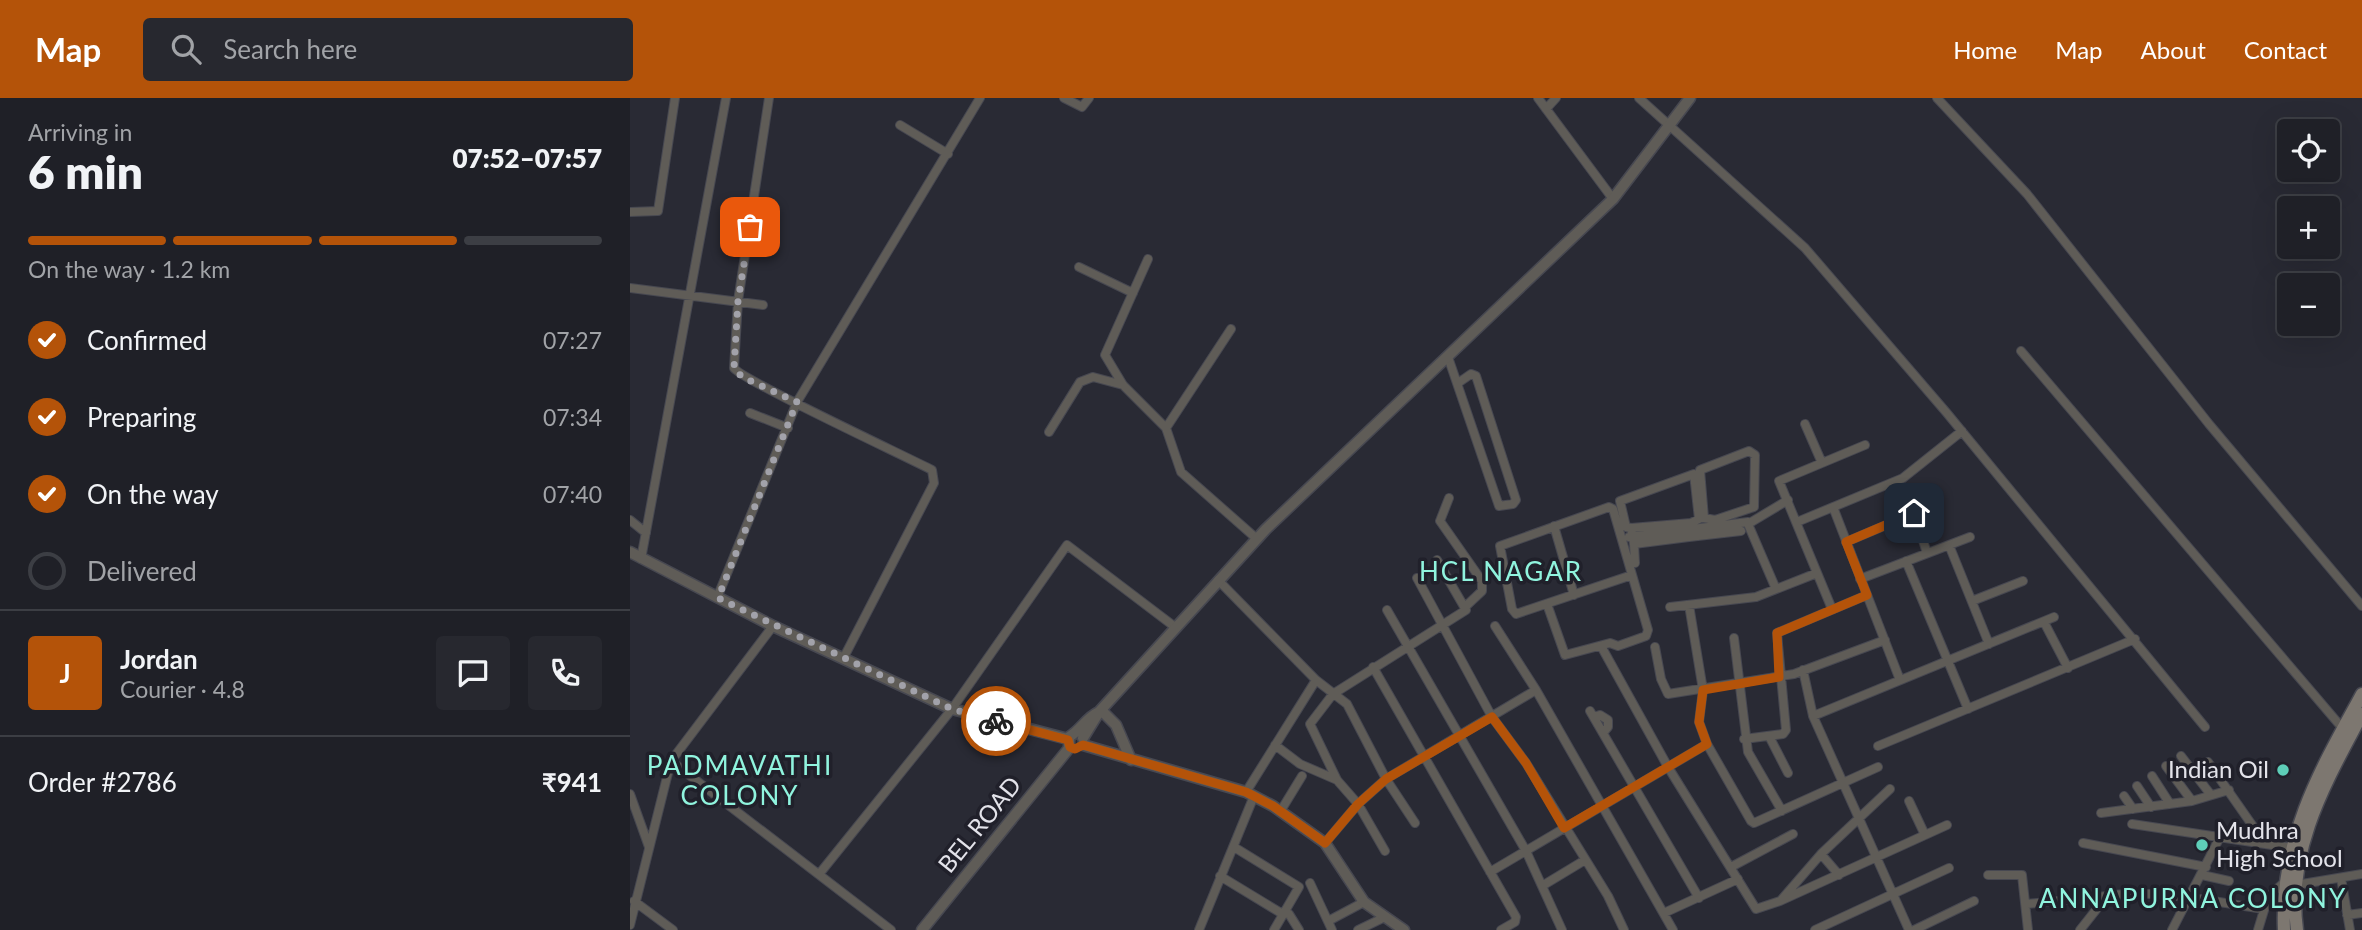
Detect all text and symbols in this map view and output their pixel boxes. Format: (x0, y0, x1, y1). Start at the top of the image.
search box (143, 18, 633, 81)
text: Map (35, 29, 101, 69)
icon: search (167, 30, 205, 68)
text: Search here (223, 33, 357, 65)
text: Home (1953, 35, 2017, 64)
text: Map (2055, 35, 2103, 64)
text: About (2141, 35, 2206, 64)
text: Contact (2244, 35, 2327, 64)
text: Arriving in (28, 118, 132, 146)
map controls (2277, 119, 2340, 336)
button: locate (2277, 119, 2340, 182)
text: 07:52–07:57 (452, 142, 602, 174)
text: 6 min (28, 144, 143, 199)
button: + (2277, 196, 2340, 259)
pin (720, 197, 780, 257)
icon: bag (731, 208, 769, 246)
text: On the way · 1.2 km (28, 255, 230, 283)
button: − (2277, 273, 2340, 336)
icon: check (28, 321, 66, 359)
text: Confirmed (87, 324, 207, 356)
text: 07:27 (543, 326, 602, 354)
icon: check (28, 398, 66, 436)
text: Preparing (87, 401, 196, 433)
text: 07:34 (543, 403, 602, 431)
icon: check (28, 475, 66, 513)
text: On the way (87, 478, 219, 510)
text: 07:40 (543, 480, 602, 508)
pin (1884, 483, 1944, 543)
icon: home (1895, 494, 1933, 532)
text: Delivered (87, 555, 197, 587)
district label: HCL NAGAR (1419, 555, 1583, 587)
button: chat (436, 636, 510, 710)
button: phone (528, 636, 602, 710)
text: Jordan (120, 643, 198, 675)
text: J (59, 657, 71, 689)
text: Courier · 4.8 (120, 675, 245, 703)
courier (961, 686, 1031, 756)
icon: bike (977, 702, 1015, 740)
district label: PADMAVATHI COLONY (647, 749, 833, 811)
place label: Indian Oil (2168, 754, 2269, 783)
marker: Indian Oil (2275, 762, 2291, 778)
text: Order #2786 (28, 766, 177, 798)
text: ₹941 (542, 766, 602, 798)
street label: BEL ROAD (931, 770, 1026, 878)
place label: Mudhra High School (2216, 815, 2343, 872)
marker: Mudhra High School (2194, 837, 2210, 853)
district label: ANNAPURNA COLONY (2039, 882, 2347, 914)

